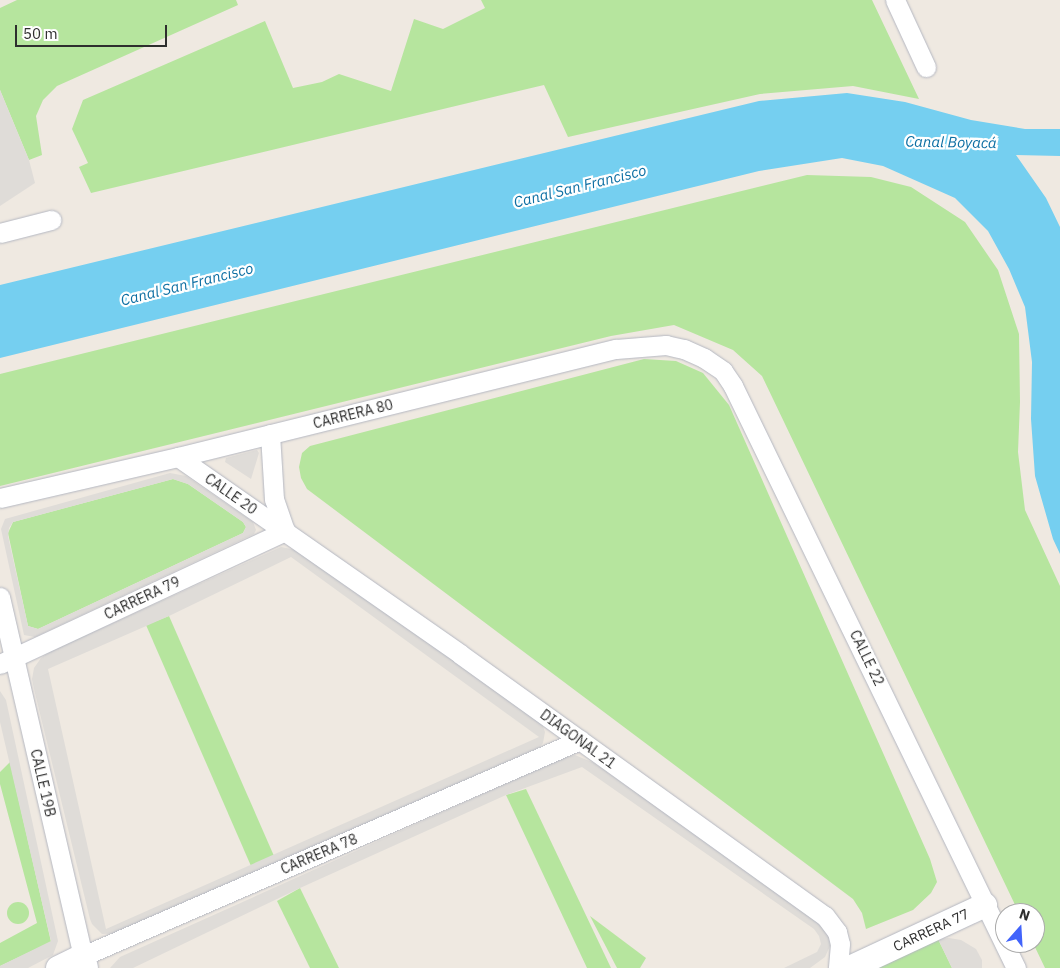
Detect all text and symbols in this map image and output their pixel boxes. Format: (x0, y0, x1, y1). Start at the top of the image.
scale bar (18, 15, 170, 47)
text: 50 m (23, 24, 58, 43)
water label: Canal Boyacá (905, 132, 997, 152)
water label: Canal San Francisco (512, 161, 648, 211)
water label: Canal San Francisco (119, 259, 255, 309)
street label: CARRERA 80 (311, 396, 395, 432)
street label: CALLE 20 (202, 470, 260, 518)
street label: CARRERA 79 (101, 573, 183, 623)
street label: CALLE 22 (846, 627, 888, 689)
street label: DIAGONAL 21 (537, 706, 619, 772)
street label: CALLE 19B (27, 747, 59, 819)
street label: CARRERA 78 (278, 830, 360, 878)
north arrow (995, 903, 1045, 953)
street label: CARRERA 77 (890, 905, 972, 955)
text: N (1017, 905, 1032, 925)

